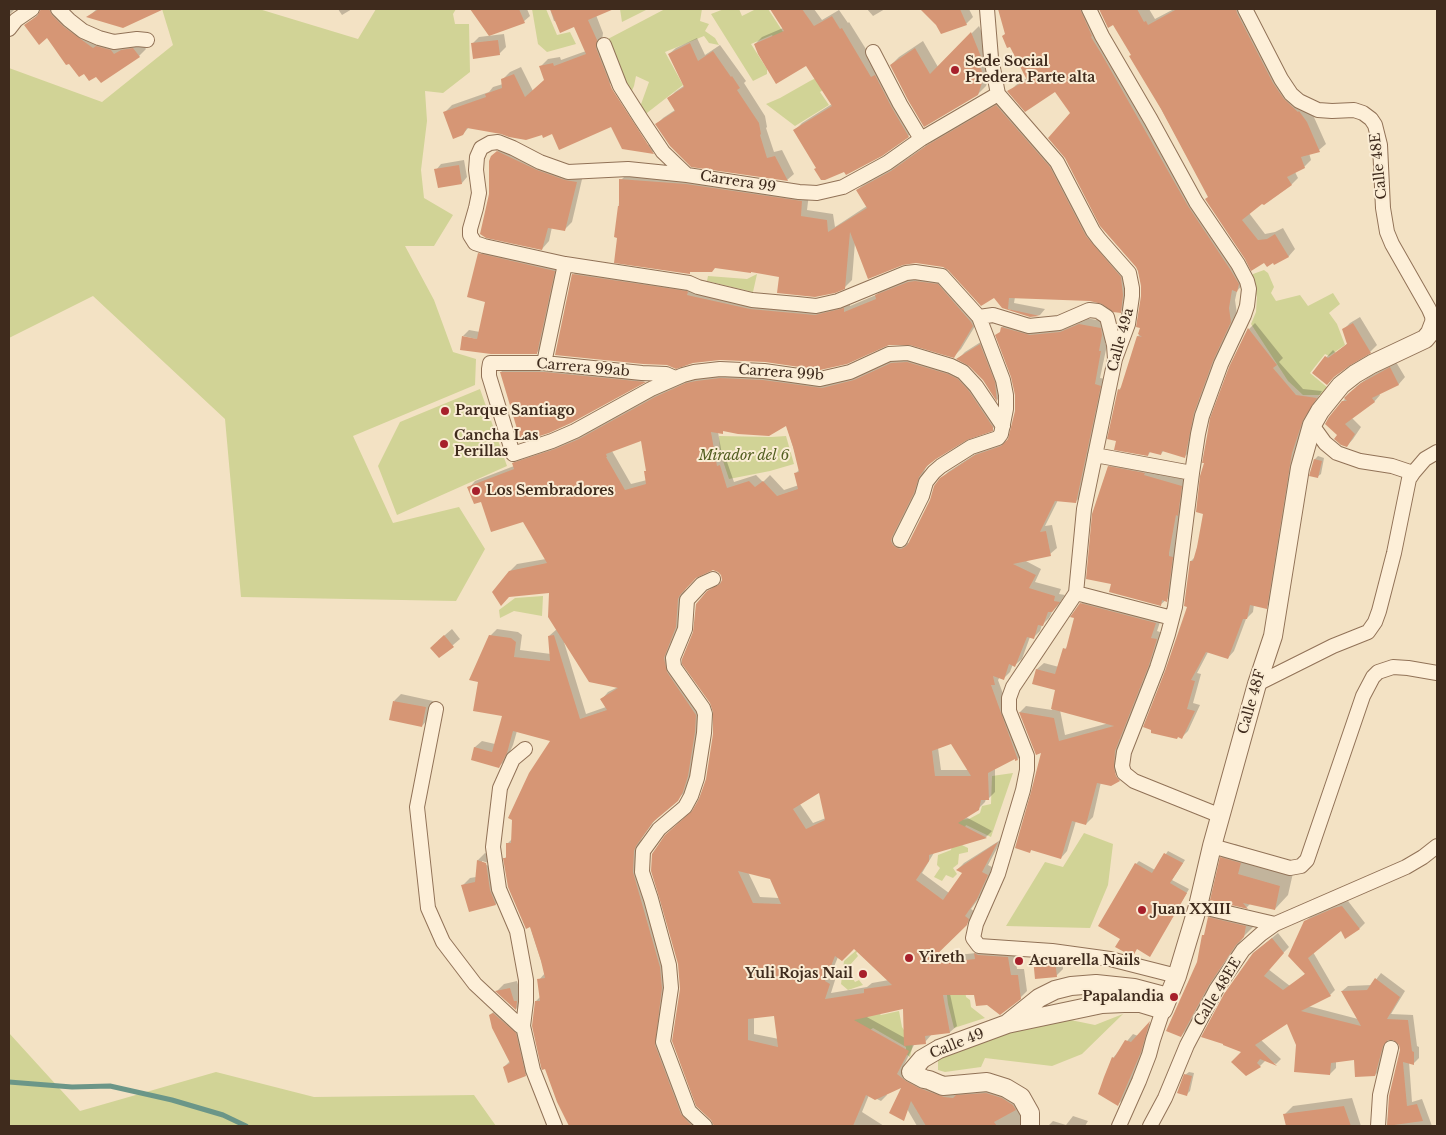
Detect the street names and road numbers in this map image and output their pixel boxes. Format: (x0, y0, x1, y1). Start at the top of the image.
street label: Calle 48E (1367, 132, 1391, 200)
street label: Carrera 99 (699, 168, 777, 196)
street label: Calle 49a (1104, 306, 1138, 374)
street label: Carrera 99ab (536, 356, 630, 380)
street label: Carrera 99b (738, 362, 824, 384)
street label: Calle 48F (1235, 668, 1269, 736)
street label: Calle 48EE (1191, 955, 1245, 1029)
street label: Calle 49 (927, 1025, 987, 1063)

